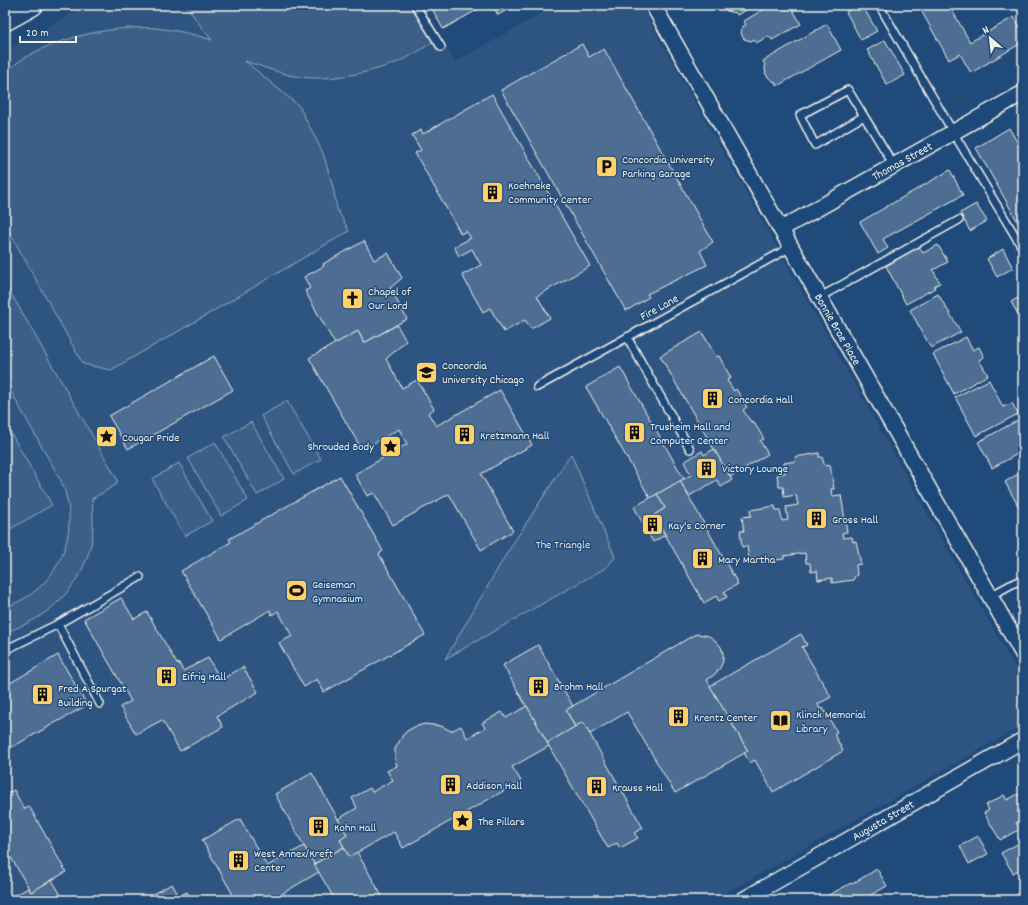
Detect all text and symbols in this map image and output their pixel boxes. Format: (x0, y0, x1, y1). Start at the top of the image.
scale bar (20, 18, 76, 44)
north arrow (970, 18, 1010, 58)
text: N (980, 22, 993, 39)
text: 20 m (26, 25, 49, 42)
street label: Thomas Street (870, 138, 936, 186)
place label: Concordia University Parking Garage (622, 152, 716, 183)
parking icon: Concordia University Parking Garage (594, 153, 620, 179)
place label: Koehneke Community Center (508, 178, 592, 209)
building icon: Koehneke Community Center (479, 179, 505, 205)
place label: Chapel of Our Lord (368, 284, 412, 315)
church icon: Chapel of Our Lord (340, 285, 366, 311)
street label: Fire Lane (638, 291, 682, 326)
street label: Bonnie Brae Place (809, 291, 864, 369)
place label: Concordia University Chicago (442, 358, 524, 389)
school or university icon: Concordia University Chicago (413, 359, 439, 385)
building icon: Concordia Hall (700, 386, 726, 412)
place label: Concordia Hall (728, 392, 793, 409)
place label: Trusheim Hall and Computer Center (650, 419, 730, 450)
building icon: Trusheim Hall and Computer Center (622, 420, 648, 446)
building icon: Kretzmann Hall (451, 422, 477, 448)
place icon: Cougar Pride (94, 424, 120, 450)
place label: Kretzmann Hall (480, 428, 550, 445)
place label: Cougar Pride (122, 430, 180, 447)
place icon: Shrouded Body (377, 433, 403, 459)
place label: Shrouded Body (307, 439, 375, 456)
building icon: Victory Lounge (693, 455, 719, 481)
place label: Victory Lounge (722, 461, 788, 478)
building icon: Gross Hall (803, 506, 829, 532)
building icon: Kay's Corner (639, 512, 665, 538)
place label: Gross Hall (832, 512, 878, 529)
place label: Kay's Corner (668, 518, 726, 535)
park label: The Triangle (536, 537, 590, 554)
building icon: Mary Martha (689, 546, 715, 572)
place label: Mary Martha (718, 552, 776, 569)
place label: Geiseman Gymnasium (312, 577, 363, 608)
sports icon: Geiseman Gymnasium (283, 578, 309, 604)
building icon: Eifrig Hall (154, 663, 180, 689)
place label: Eifrig Hall (182, 669, 226, 686)
building icon: Brohm Hall (525, 673, 551, 699)
place label: Brohm Hall (554, 679, 604, 696)
place label: Fred A Spurgat Building (58, 681, 127, 712)
building icon: Fred A Spurgat Building (30, 682, 56, 708)
building icon: Krentz Center (666, 704, 692, 730)
place label: Klinck Memorial Library (796, 707, 866, 738)
library icon: Klinck Memorial Library (767, 708, 793, 734)
place label: Krentz Center (694, 710, 758, 727)
building icon: Addison Hall (437, 772, 463, 798)
building icon: Krauss Hall (583, 774, 609, 800)
place label: Addison Hall (466, 778, 522, 795)
place label: Krauss Hall (612, 780, 663, 797)
street label: Augusta Street (850, 796, 918, 846)
place icon: The Pillars (450, 808, 476, 834)
building icon: Kohn Hall (305, 814, 331, 840)
place label: The Pillars (478, 814, 525, 831)
place label: Kohn Hall (334, 820, 376, 837)
place label: West Annex/Kreft Center (254, 846, 334, 877)
building icon: West Annex/Kreft Center (226, 847, 252, 873)

